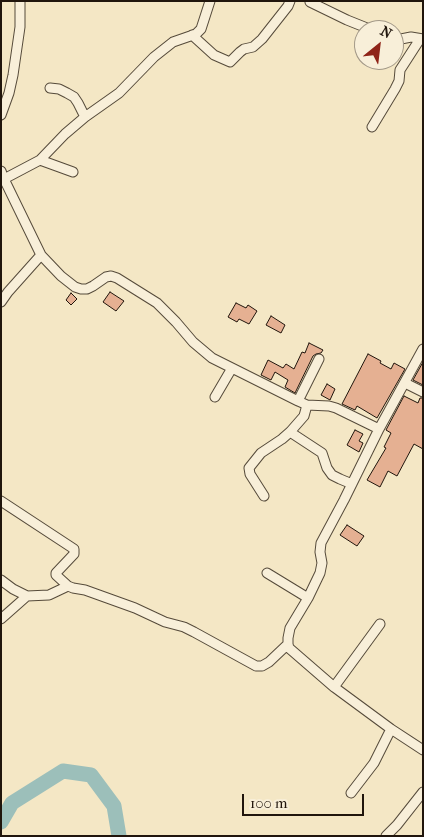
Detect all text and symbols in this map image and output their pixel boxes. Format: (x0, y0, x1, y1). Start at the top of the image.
north arrow (354, 20, 404, 70)
text: N (377, 22, 395, 42)
scale bar (244, 784, 366, 816)
text: 100 m (250, 794, 288, 812)

